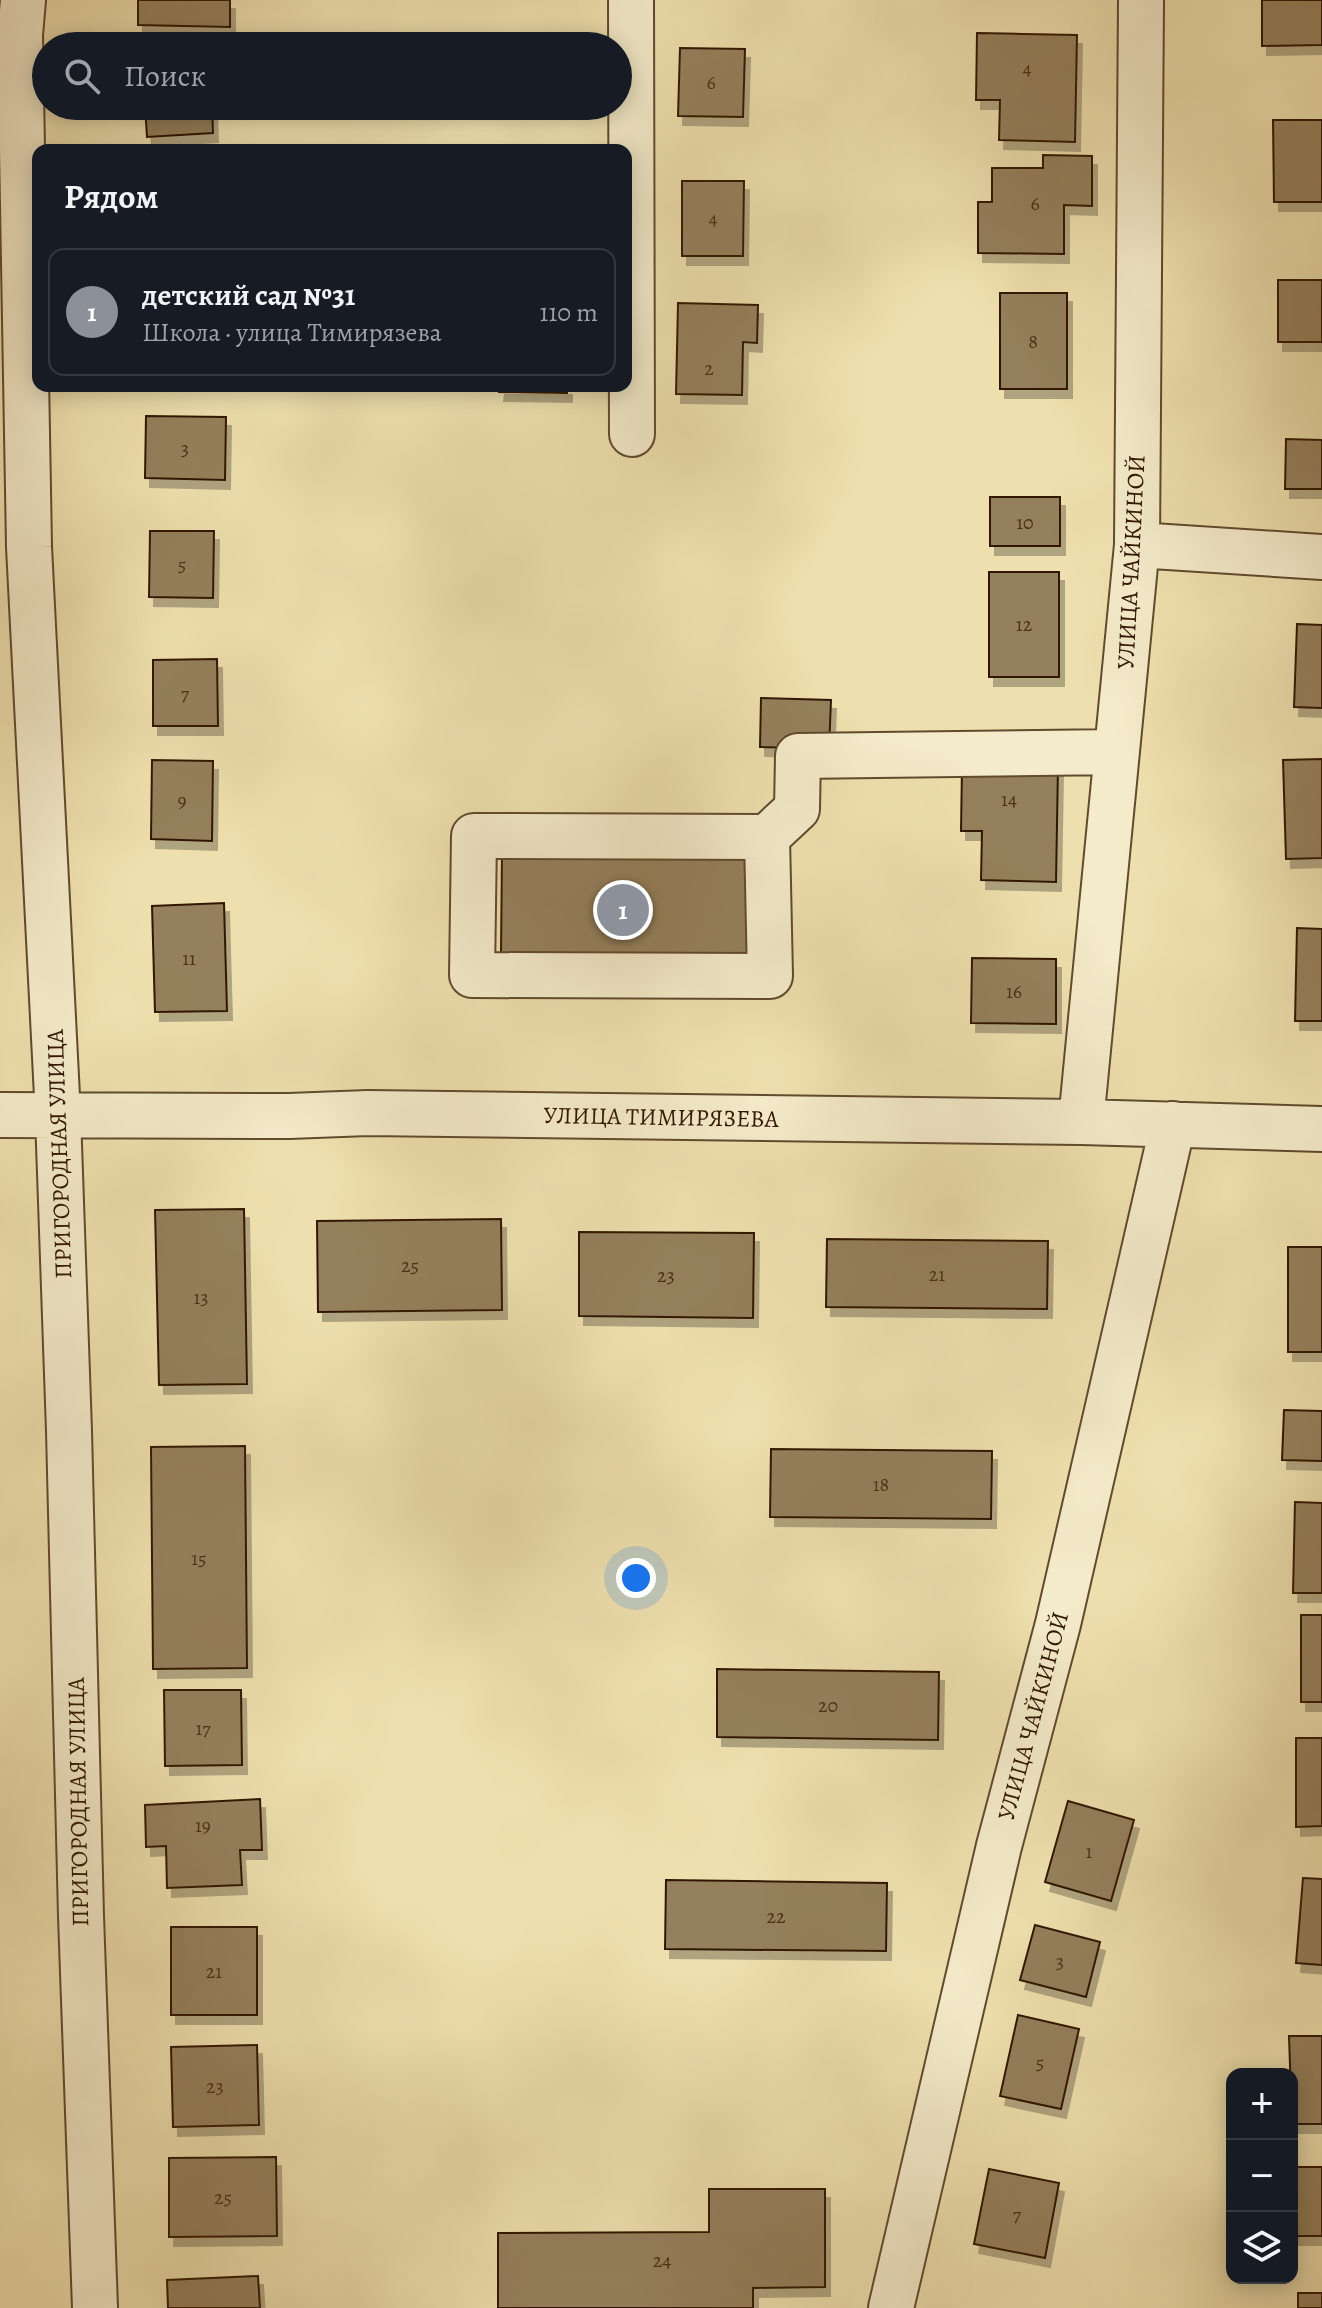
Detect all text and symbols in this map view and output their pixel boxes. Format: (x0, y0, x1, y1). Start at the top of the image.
search box (32, 32, 632, 120)
icon: search (60, 54, 104, 98)
house number: 4 (1022, 55, 1032, 82)
text: Поиск (124, 56, 206, 96)
house number: 6 (706, 69, 716, 96)
text: Рядом (64, 173, 158, 220)
house number: 6 (1030, 190, 1040, 217)
house number: 4 (708, 205, 718, 232)
text: детский сад №31 (142, 275, 356, 315)
text: 1 (87, 295, 97, 330)
text: 110 m (540, 295, 598, 330)
text: Школа · улица Тимирязева (142, 315, 442, 350)
house number: 8 (1028, 328, 1038, 355)
house number: 2 (704, 355, 714, 382)
house number: 3 (181, 435, 189, 462)
street label: УЛИЦА ЧАЙКИНОЙ (1109, 454, 1153, 670)
house number: 10 (1016, 509, 1034, 536)
house number: 5 (178, 551, 186, 578)
house number: 12 (1016, 611, 1033, 638)
house number: 7 (181, 680, 190, 707)
house number: 14 (1001, 786, 1017, 813)
house number: 9 (177, 787, 187, 814)
pin: 1 (597, 880, 649, 940)
house number: 11 (182, 945, 196, 972)
house number: 16 (1006, 978, 1022, 1005)
street label: ПРИГОРОДНАЯ УЛИЦА (39, 1028, 79, 1279)
street label: УЛИЦА ТИМИРЯЗЕВА (543, 1099, 780, 1135)
house number: 25 (401, 1252, 419, 1279)
house number: 21 (929, 1261, 945, 1288)
house number: 23 (657, 1262, 675, 1289)
house number: 13 (193, 1284, 209, 1311)
house number: 18 (873, 1471, 889, 1498)
house number: 15 (191, 1545, 207, 1572)
your location (616, 1558, 656, 1598)
street label: УЛИЦА ЧАЙКИНОЙ (990, 1608, 1076, 1824)
street label: ПРИГОРОДНАЯ УЛИЦА (60, 1676, 96, 1927)
house number: 20 (818, 1692, 838, 1719)
house number: 17 (195, 1715, 211, 1742)
house number: 19 (195, 1812, 211, 1839)
house number: 1 (1086, 1838, 1093, 1865)
house number: 22 (767, 1903, 786, 1930)
house number: 3 (1056, 1948, 1064, 1975)
house number: 21 (206, 1958, 222, 1985)
house number: 5 (1036, 2049, 1044, 2076)
map controls (1226, 2068, 1298, 2284)
button: + (1226, 2068, 1298, 2140)
house number: 23 (206, 2073, 224, 2100)
button: − (1226, 2140, 1298, 2212)
house number: 25 (214, 2184, 232, 2211)
house number: 7 (1013, 2201, 1022, 2228)
button: layers (1226, 2212, 1298, 2284)
house number: 24 (653, 2247, 671, 2274)

